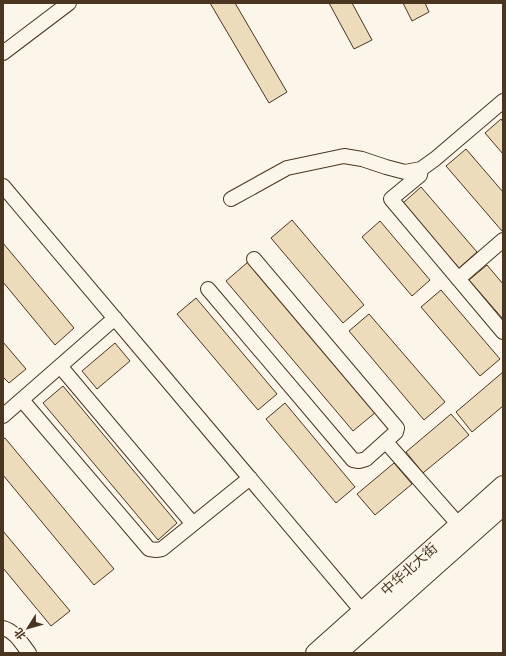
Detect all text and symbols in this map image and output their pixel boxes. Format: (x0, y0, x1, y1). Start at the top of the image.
street label: 中华北大街 (378, 540, 441, 599)
north arrow (8, 608, 48, 648)
text: 北 (12, 625, 29, 642)

